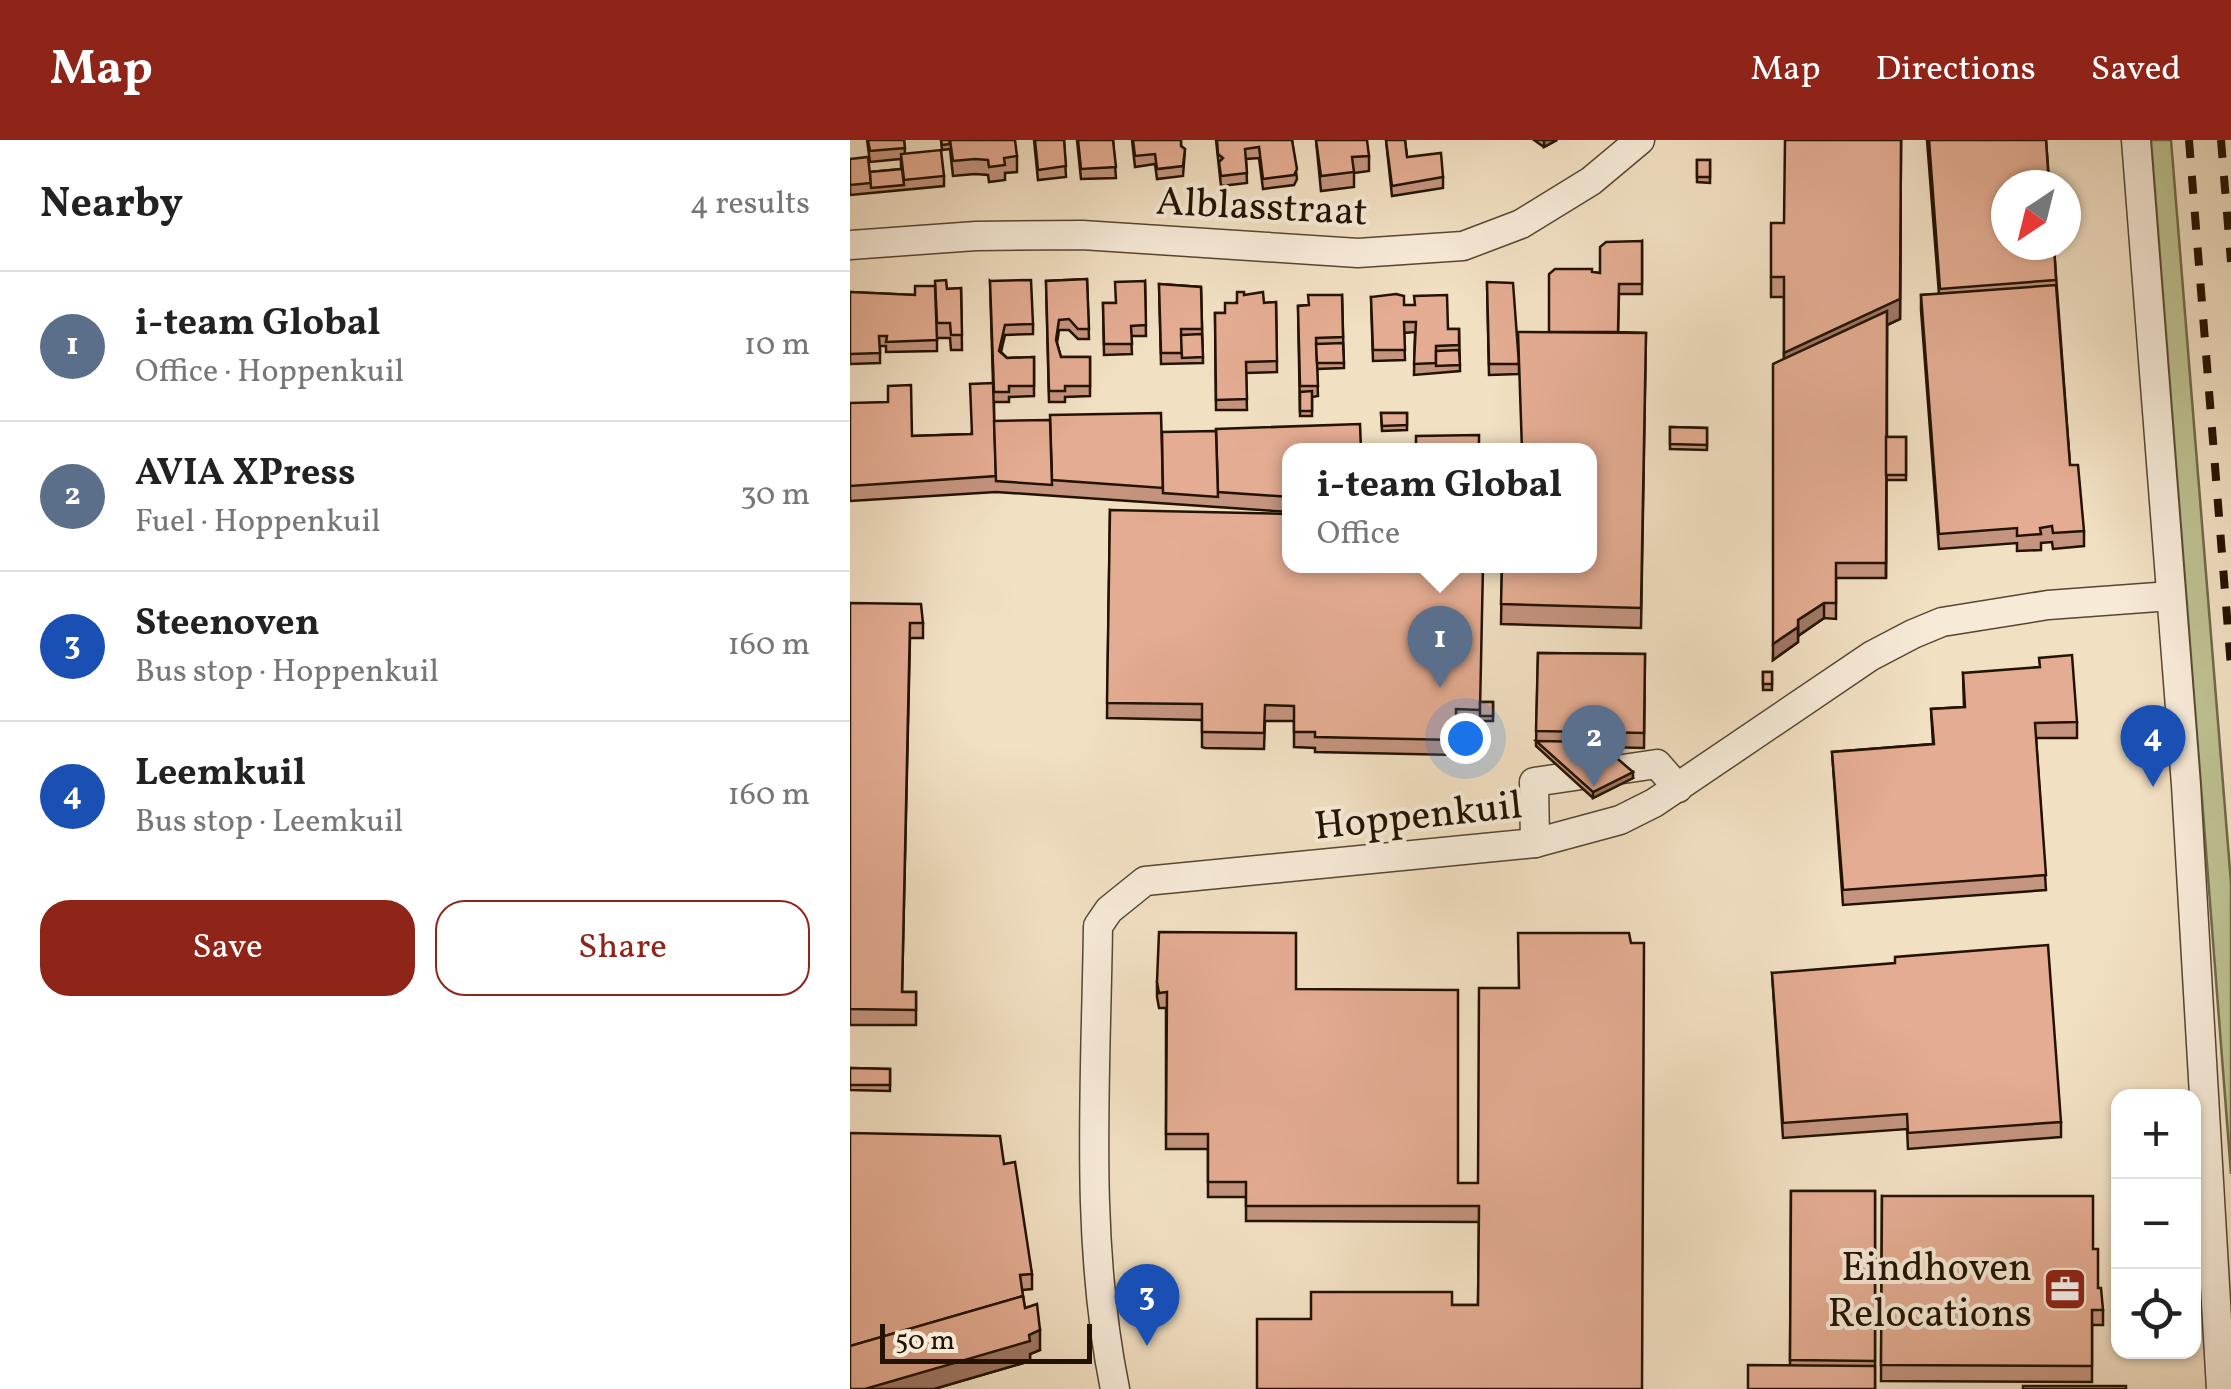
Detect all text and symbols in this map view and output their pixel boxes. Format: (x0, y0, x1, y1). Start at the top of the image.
text: Map (50, 37, 153, 104)
text: Map (1750, 46, 1821, 94)
text: Directions (1876, 46, 2036, 94)
text: Saved (2091, 46, 2181, 94)
north arrow (1991, 170, 2081, 260)
street label: Alblasstraat (1155, 175, 1369, 242)
text: Nearby (40, 176, 183, 235)
text: 4 results (690, 183, 810, 227)
text: i-team Global (135, 298, 380, 351)
text: 1 (66, 324, 79, 368)
text: 10 m (744, 324, 810, 368)
text: Office · Hoppenkuil (135, 351, 404, 395)
popup (1282, 443, 1597, 573)
text: AVIA XPress (135, 448, 356, 501)
text: i-team Global (1317, 460, 1562, 513)
text: 2 (64, 474, 81, 518)
text: 30 m (740, 474, 810, 518)
text: Fuel · Hoppenkuil (135, 501, 381, 545)
text: Office (1317, 513, 1400, 557)
text: Steenoven (135, 598, 320, 651)
pin: 1 (1408, 606, 1472, 688)
text: 3 (64, 624, 81, 668)
text: 160 m (727, 624, 810, 668)
text: Bus stop · Hoppenkuil (135, 651, 439, 695)
pin: 2 (1562, 704, 1626, 787)
pin: 4 (2120, 704, 2186, 787)
your location (1440, 713, 1491, 764)
text: Leemkuil (135, 748, 306, 801)
text: 4 (63, 774, 82, 818)
text: 160 m (727, 774, 810, 818)
street label: Hoppenkuil (1312, 779, 1525, 857)
text: Bus stop · Leemkuil (135, 801, 403, 845)
button: Save (40, 900, 415, 996)
button: Share (435, 900, 810, 996)
map controls (2111, 1089, 2201, 1359)
button: + (2111, 1089, 2201, 1179)
button: − (2111, 1179, 2201, 1269)
place label: Eindhoven Relocations (1828, 1242, 2032, 1344)
pin: 3 (1114, 1264, 1180, 1346)
office icon: Eindhoven Relocations (2042, 1266, 2088, 1312)
button: locate (2111, 1269, 2201, 1359)
scale bar (880, 1319, 1092, 1364)
text: 50 m (895, 1322, 955, 1361)

